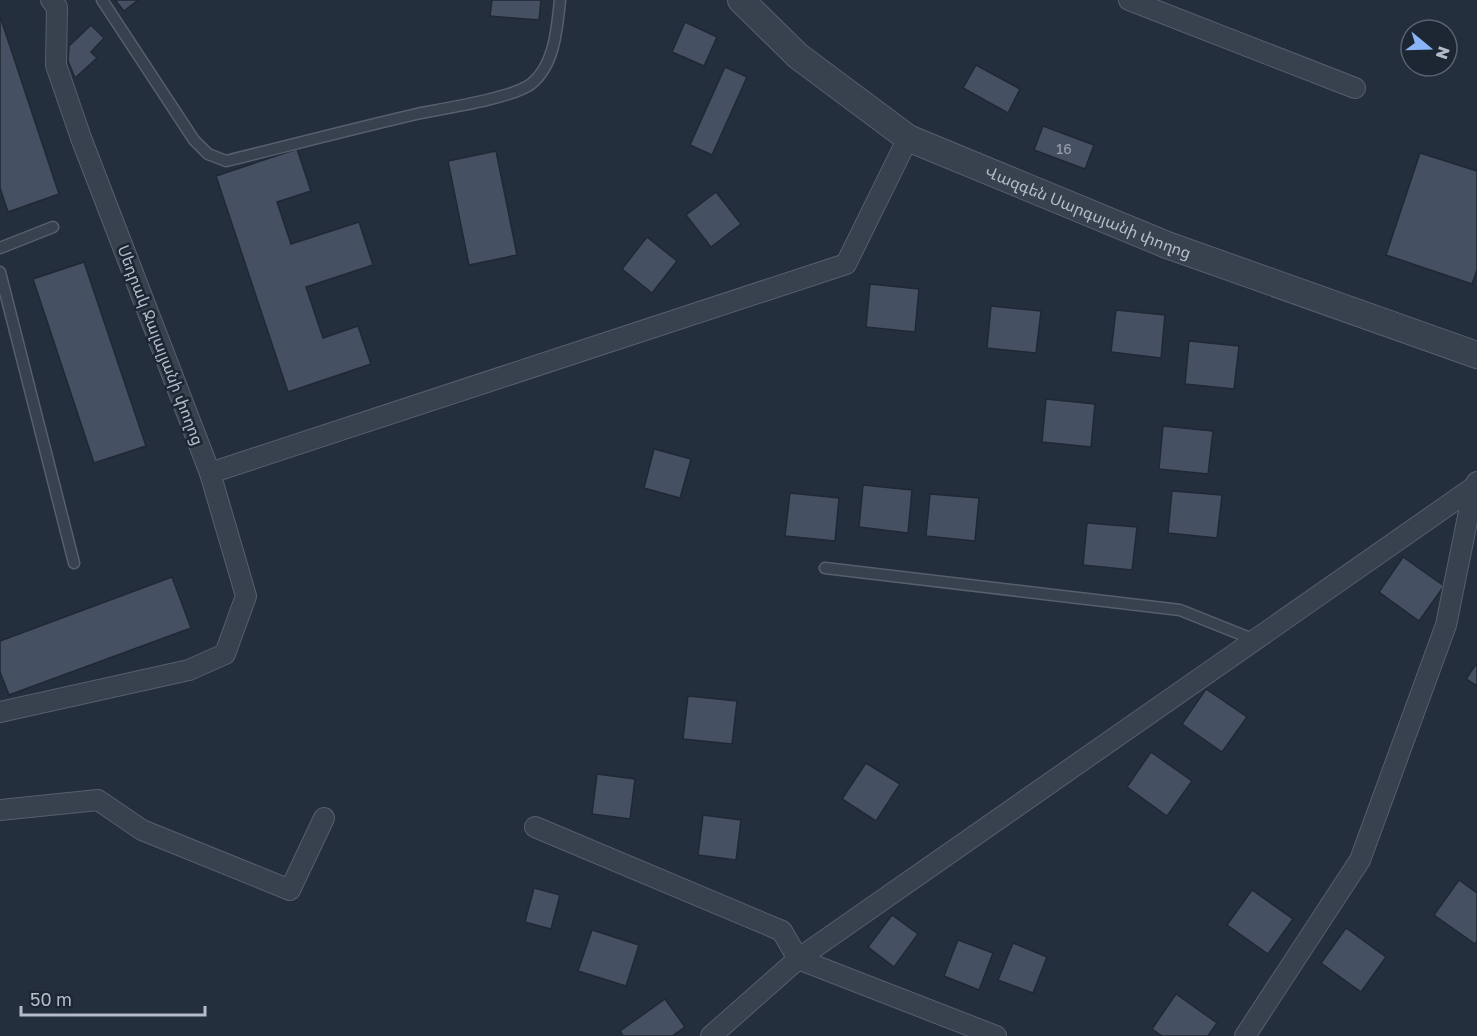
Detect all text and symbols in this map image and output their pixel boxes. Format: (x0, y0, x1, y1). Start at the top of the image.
north arrow (1399, 18, 1459, 78)
text: N (1432, 44, 1455, 62)
house number: 16 (1056, 140, 1072, 157)
street label: Վազգեն Սարգսյանի փողոց (982, 161, 1194, 263)
street label: Սեդրակ Ջալալյանի փողոց (114, 242, 208, 448)
scale bar (21, 979, 206, 1017)
text: 50 m (30, 988, 72, 1010)

